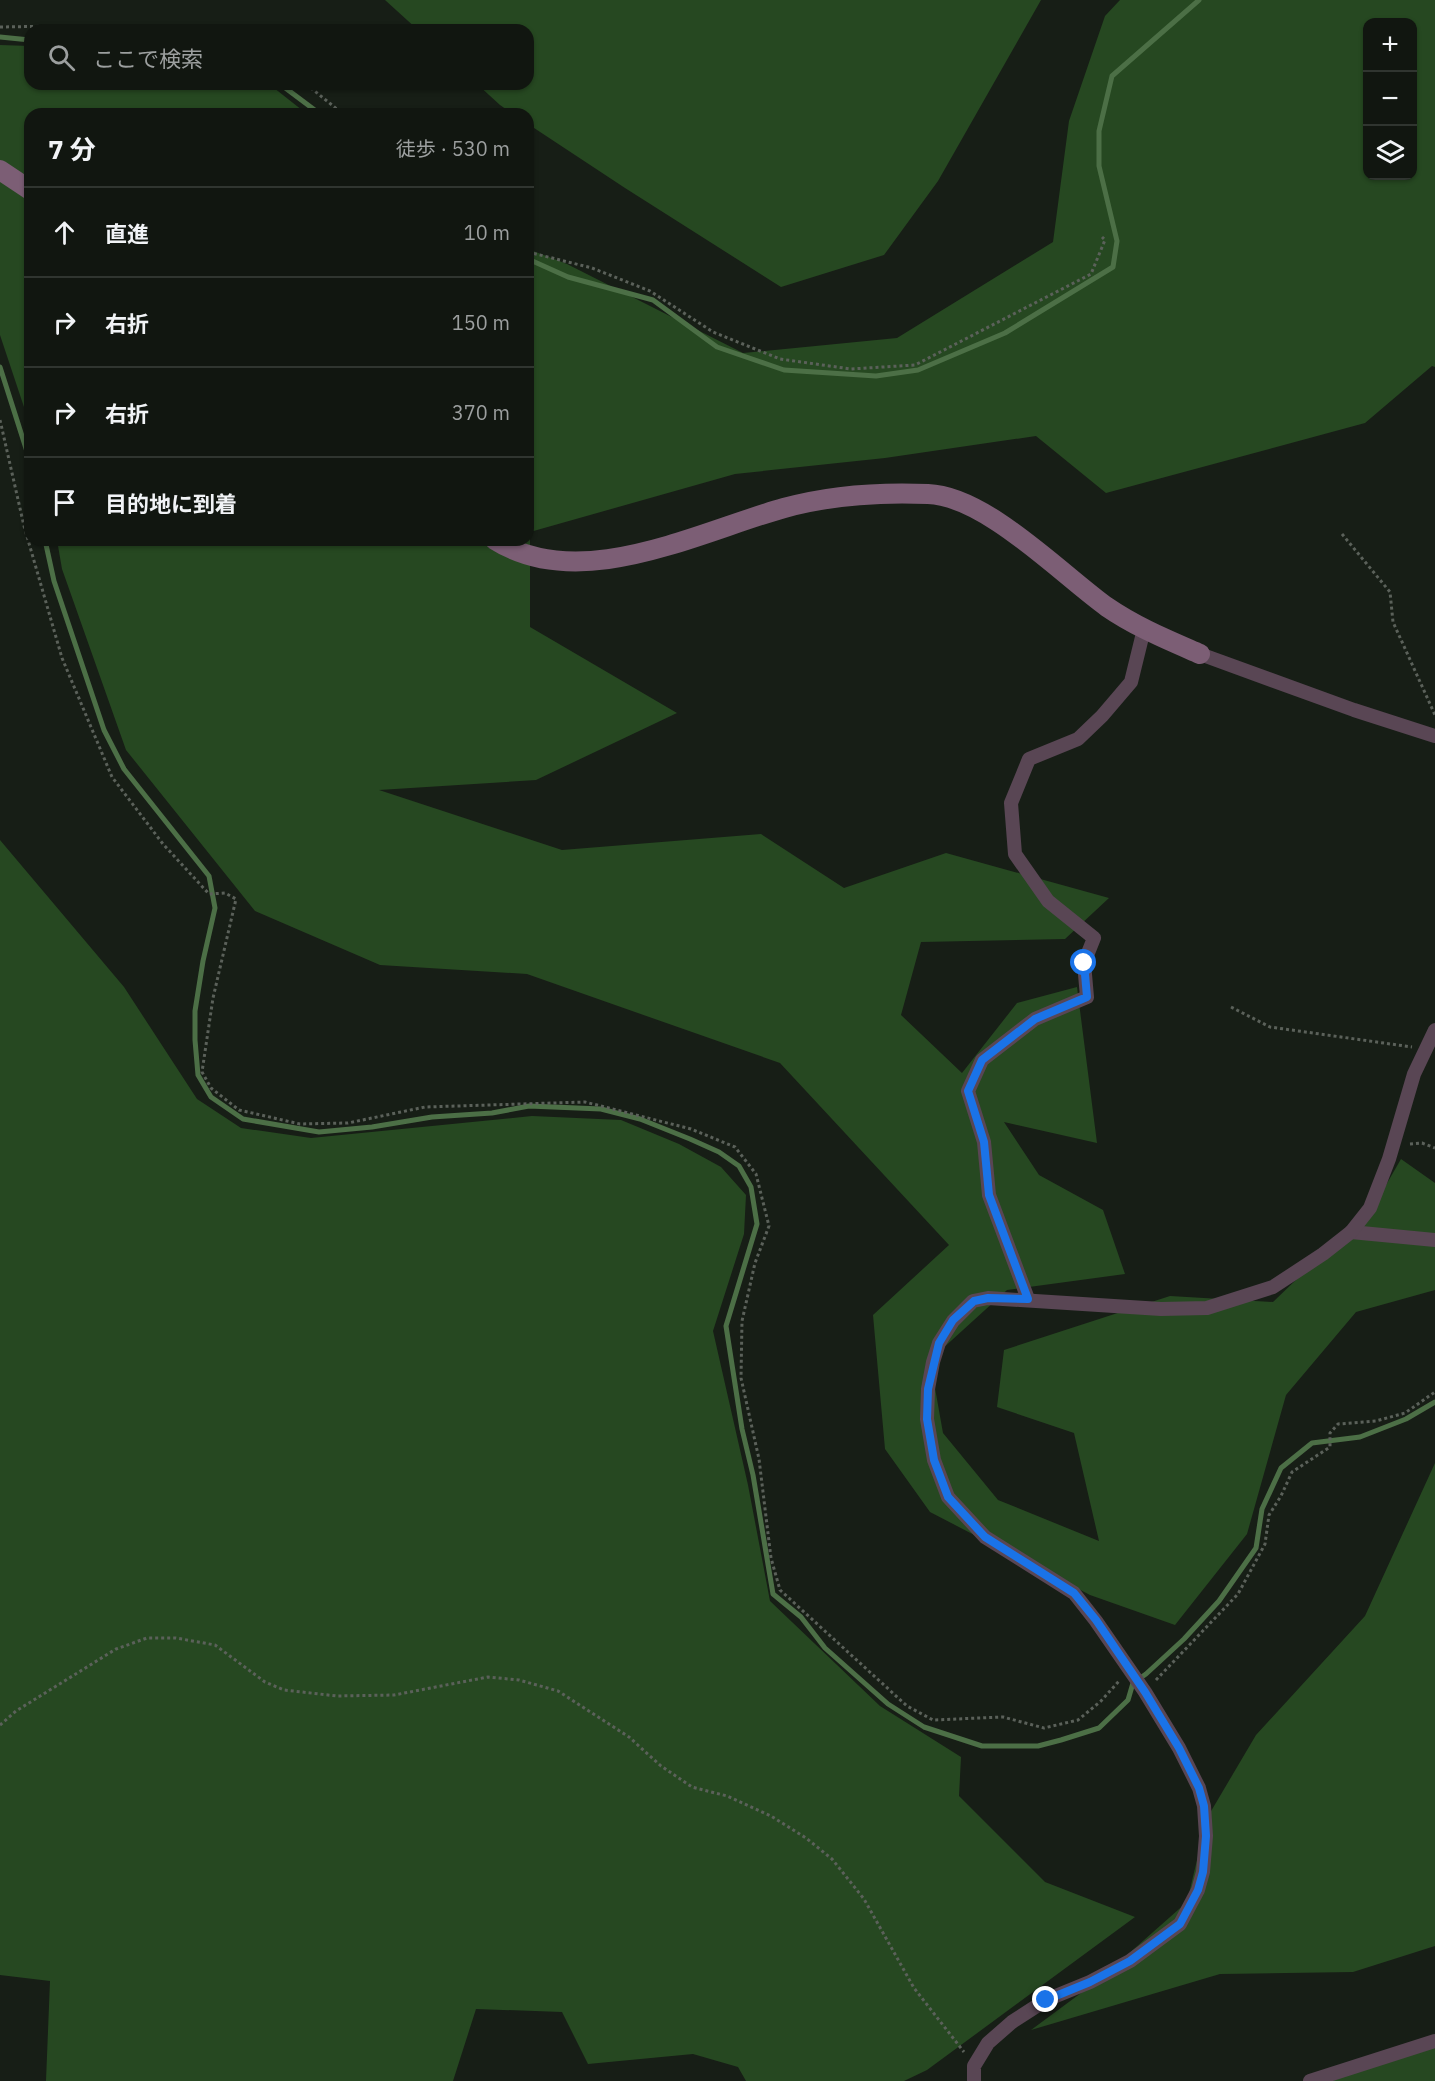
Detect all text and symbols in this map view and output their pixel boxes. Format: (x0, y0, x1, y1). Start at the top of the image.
map controls (1363, 18, 1417, 180)
button: + (1363, 18, 1417, 72)
search box (24, 24, 534, 90)
icon: search (45, 41, 78, 74)
text: ここで検索 (93, 44, 203, 73)
button: − (1363, 72, 1417, 126)
button: layers (1363, 126, 1417, 180)
text: 7 分 (48, 132, 96, 166)
text: 徒歩 · 530 m (396, 135, 510, 162)
icon: ahead (48, 216, 81, 249)
text: 直進 (105, 219, 149, 248)
text: 10 m (464, 219, 510, 246)
icon: right (48, 306, 81, 339)
text: 右折 (105, 309, 149, 338)
text: 150 m (452, 309, 510, 336)
icon: right (48, 396, 81, 429)
text: 右折 (105, 399, 149, 428)
text: 370 m (452, 399, 510, 426)
icon: arrive (48, 486, 81, 519)
text: 目的地に到着 (105, 489, 237, 518)
route start (1070, 949, 1096, 975)
route end (1032, 1986, 1058, 2012)

